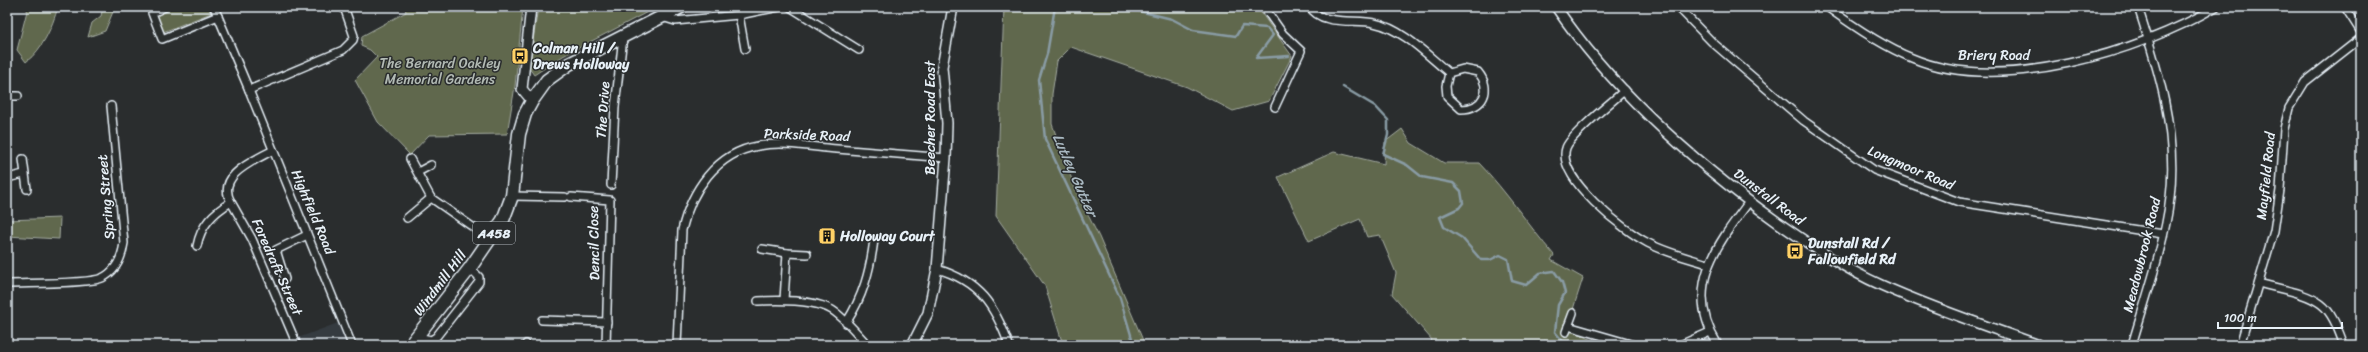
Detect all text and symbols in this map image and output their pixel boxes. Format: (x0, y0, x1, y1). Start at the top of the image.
place label: Colman Hill / Drews Holloway (532, 36, 630, 77)
street label: Briery Road (1958, 43, 2032, 68)
bus stop icon: Colman Hill / Drews Holloway (510, 46, 530, 66)
park label: The Bernard Oakley Memorial Gardens (379, 51, 501, 92)
street label: Beecher Road East (918, 60, 943, 175)
street label: The Drive (589, 80, 617, 139)
street label: Parkside Road (764, 121, 852, 149)
water label: Lutley Gutter (1045, 129, 1106, 223)
street label: Mayfield Road (2249, 129, 2283, 221)
street label: Longmoor Road (1864, 138, 1960, 198)
street label: Spring Street (90, 153, 122, 241)
street label: Dunstall Road (1728, 162, 1811, 233)
street label: Highfield Road (284, 165, 343, 260)
street label: Meadowbrook Road (2116, 193, 2169, 315)
street label: Dencil Close (581, 205, 607, 281)
street label: Foredraft Street (244, 214, 310, 321)
road number: A458 (473, 222, 515, 244)
place label: Holloway Court (839, 224, 936, 249)
building icon: Holloway Court (817, 226, 837, 246)
place label: Dunstall Rd / Fallowfield Rd (1807, 231, 1897, 272)
bus stop icon: Dunstall Rd / Fallowfield Rd (1785, 241, 1805, 261)
street label: Windmill Hill (407, 244, 474, 322)
scale bar (2218, 304, 2342, 330)
text: 100 m (2224, 307, 2257, 329)

